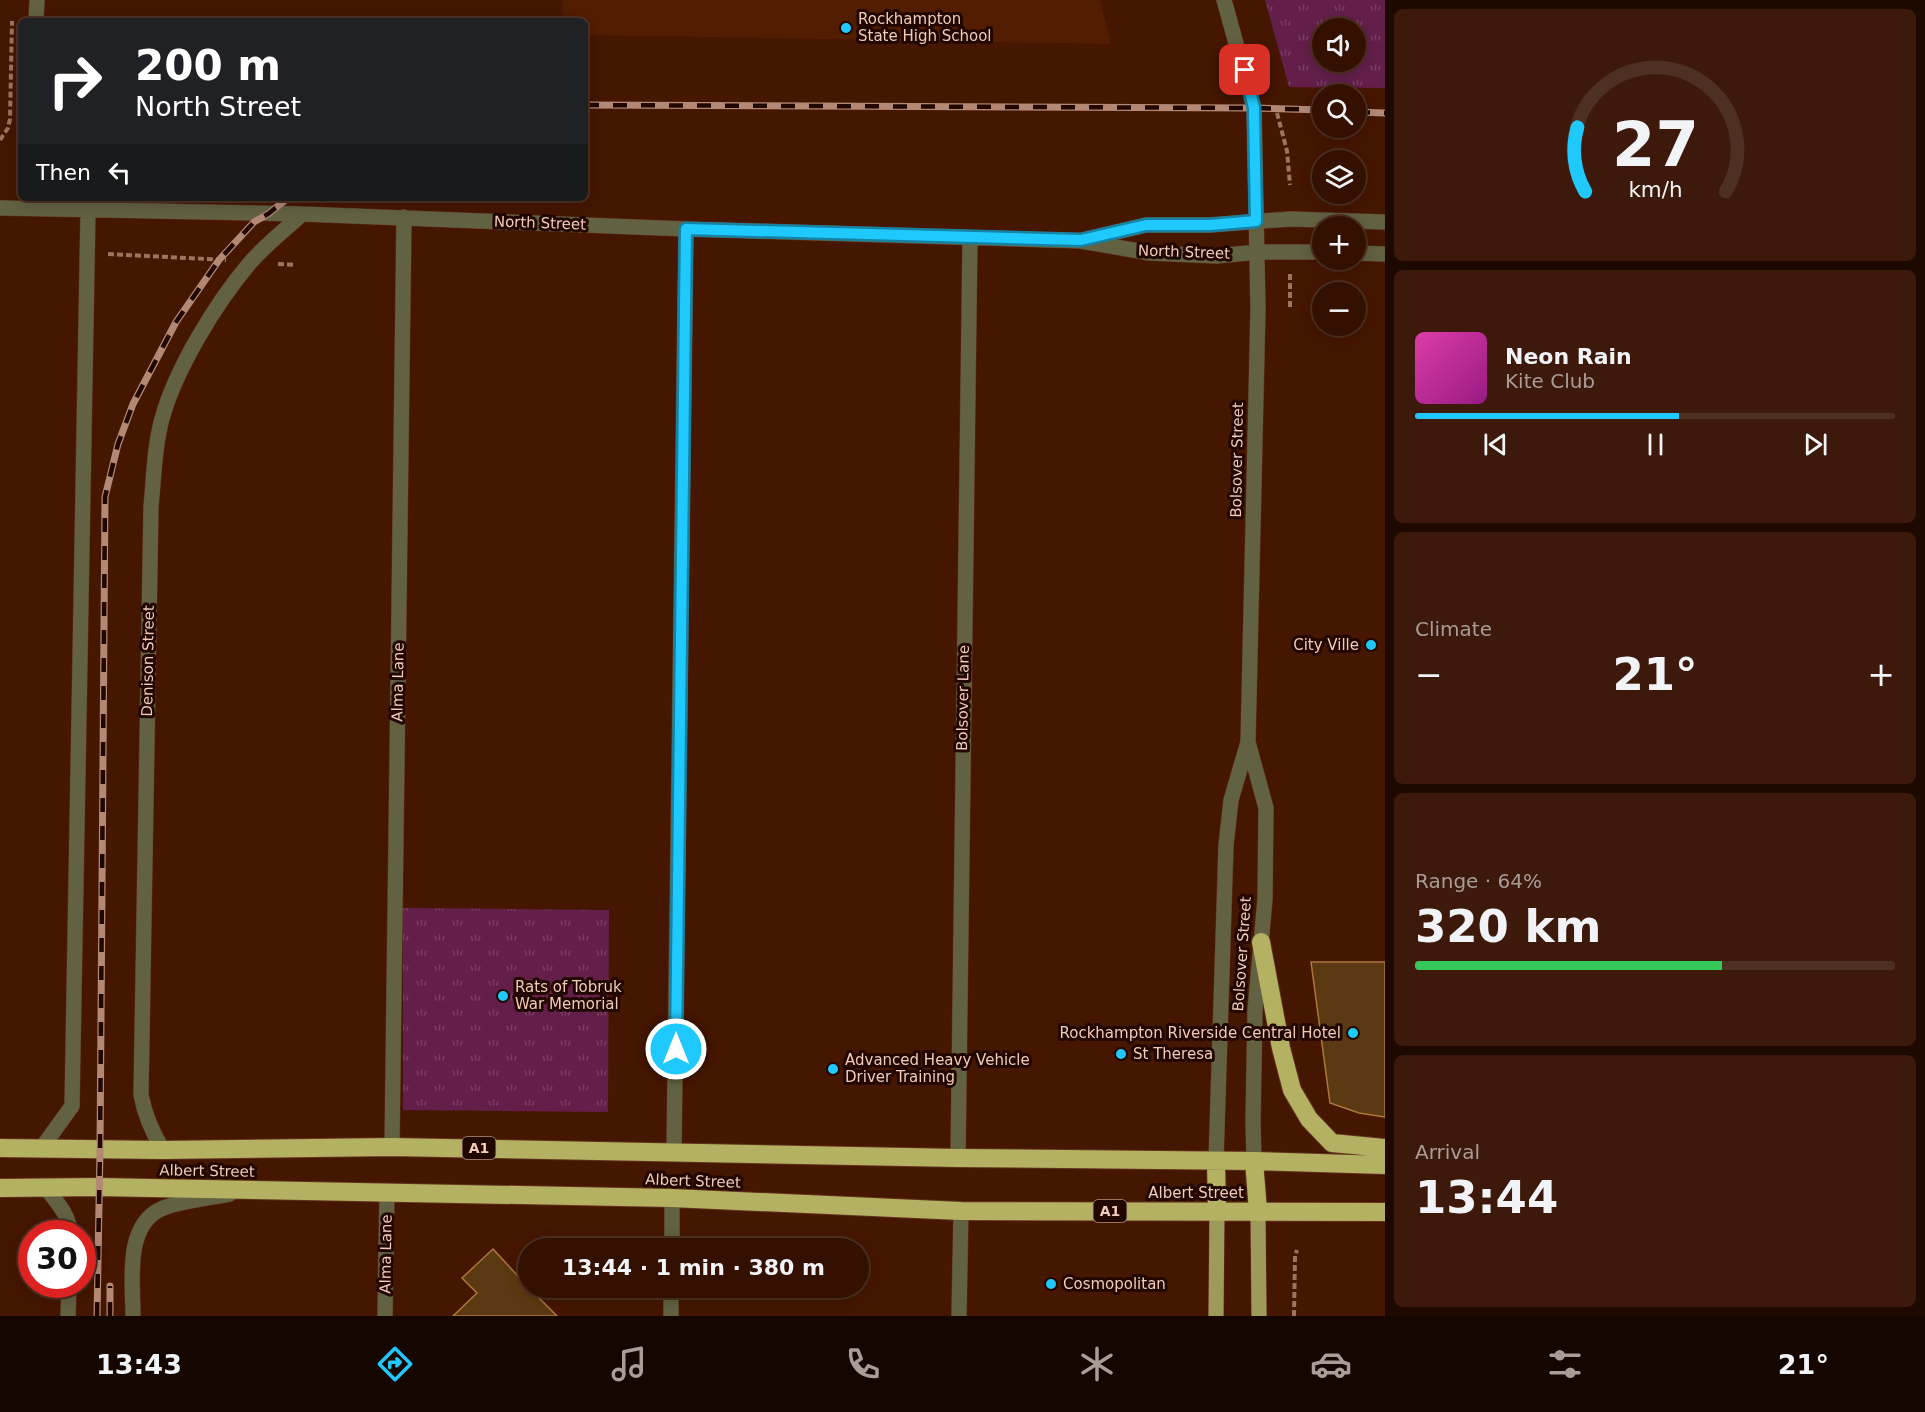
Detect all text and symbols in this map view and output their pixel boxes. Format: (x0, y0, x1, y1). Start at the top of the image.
place label: Rockhampton State High School (858, 10, 992, 45)
map controls (1312, 18, 1366, 336)
button: sound (1312, 18, 1366, 72)
marker: Rockhampton State High School (839, 21, 853, 35)
text: 200 m (135, 41, 281, 90)
icon: right (36, 42, 114, 120)
pin (1219, 44, 1270, 95)
icon: arrive (1228, 53, 1261, 86)
button: search (1312, 84, 1366, 138)
text: North Street (135, 91, 301, 122)
text: 27 (1612, 108, 1698, 181)
button: layers (1312, 150, 1366, 204)
icon: left (103, 156, 136, 189)
text: Then (36, 160, 91, 185)
text: km/h (1628, 178, 1682, 203)
street label: North Street (494, 212, 587, 234)
button: + (1312, 216, 1366, 270)
street label: North Street (1138, 241, 1231, 263)
button: − (1312, 282, 1366, 336)
text: Neon Rain (1505, 344, 1632, 369)
text: Kite Club (1505, 369, 1595, 393)
street label: Bolsover Street (1227, 402, 1247, 518)
icon: previous (1479, 428, 1512, 461)
icon: pause (1639, 428, 1672, 461)
icon: next (1799, 428, 1832, 461)
street label: Denison Street (138, 605, 158, 717)
text: Climate (1415, 617, 1492, 641)
place label: City Ville (1293, 636, 1359, 654)
marker: City Ville (1364, 638, 1378, 652)
street label: Alma Lane (388, 642, 408, 722)
street label: Bolsover Lane (953, 645, 973, 751)
text: 21° (1612, 648, 1698, 701)
text: − (1415, 655, 1443, 694)
text: + (1867, 655, 1895, 694)
text: Range · 64% (1415, 869, 1542, 893)
street label: Bolsover Street (1229, 896, 1255, 1012)
text: 320 km (1415, 900, 1601, 953)
place label: Rats of Tobruk War Memorial (515, 978, 622, 1013)
marker: Rats of Tobruk War Memorial (496, 989, 510, 1003)
position arrow (644, 1017, 708, 1081)
place label: Rockhampton Riverside Central Hotel (1059, 1024, 1341, 1042)
marker: Rockhampton Riverside Central Hotel (1346, 1026, 1360, 1040)
place label: St Theresa (1133, 1045, 1213, 1063)
marker: St Theresa (1114, 1047, 1128, 1061)
place label: Advanced Heavy Vehicle Driver Training (845, 1051, 1030, 1086)
marker: Advanced Heavy Vehicle Driver Training (826, 1062, 840, 1076)
road number: A1 (462, 1137, 496, 1159)
text: Arrival (1415, 1140, 1480, 1164)
street label: Albert Street (159, 1161, 255, 1181)
street label: Albert Street (645, 1170, 741, 1192)
text: 13:44 (1415, 1171, 1558, 1224)
street label: Albert Street (1148, 1184, 1244, 1202)
road number: A1 (1094, 1200, 1126, 1222)
street label: Alma Lane (376, 1214, 396, 1294)
speed limit sign: 30 (18, 1220, 96, 1298)
text: 13:44 · 1 min · 380 m (562, 1255, 825, 1280)
place label: Cosmopolitan (1063, 1275, 1166, 1293)
marker: Cosmopolitan (1044, 1277, 1058, 1291)
icon: directions (374, 1343, 416, 1385)
icon: music (608, 1343, 650, 1385)
icon: phone (842, 1343, 884, 1385)
icon: climate (1076, 1343, 1118, 1385)
icon: car (1310, 1343, 1352, 1385)
icon: filters (1544, 1343, 1586, 1385)
text: 13:43 (96, 1349, 182, 1380)
text: 21° (1778, 1349, 1829, 1380)

